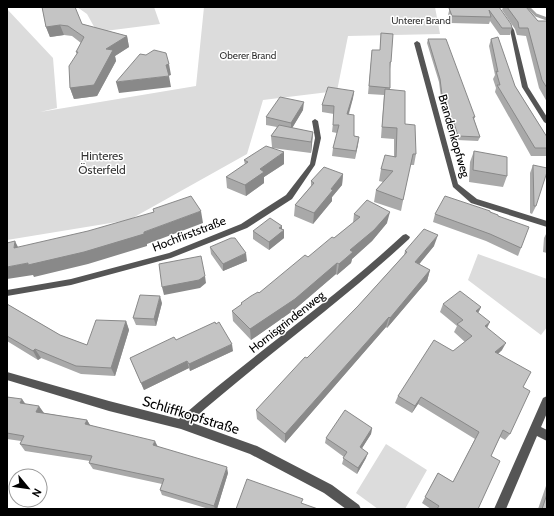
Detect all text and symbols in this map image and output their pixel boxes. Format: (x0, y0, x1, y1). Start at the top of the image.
park label: Unterer Brand (391, 14, 451, 27)
park label: Oberer Brand (220, 49, 276, 62)
street label: Brandenkopfweg (435, 93, 474, 180)
park label: Hinteres Österfeld (78, 148, 126, 177)
street label: Hochfirststraße (150, 213, 228, 254)
street label: Hornisgrindenweg (246, 287, 328, 356)
street label: Schliffkopfstraße (140, 392, 242, 438)
north arrow (8, 468, 48, 508)
text: N (29, 486, 45, 500)

